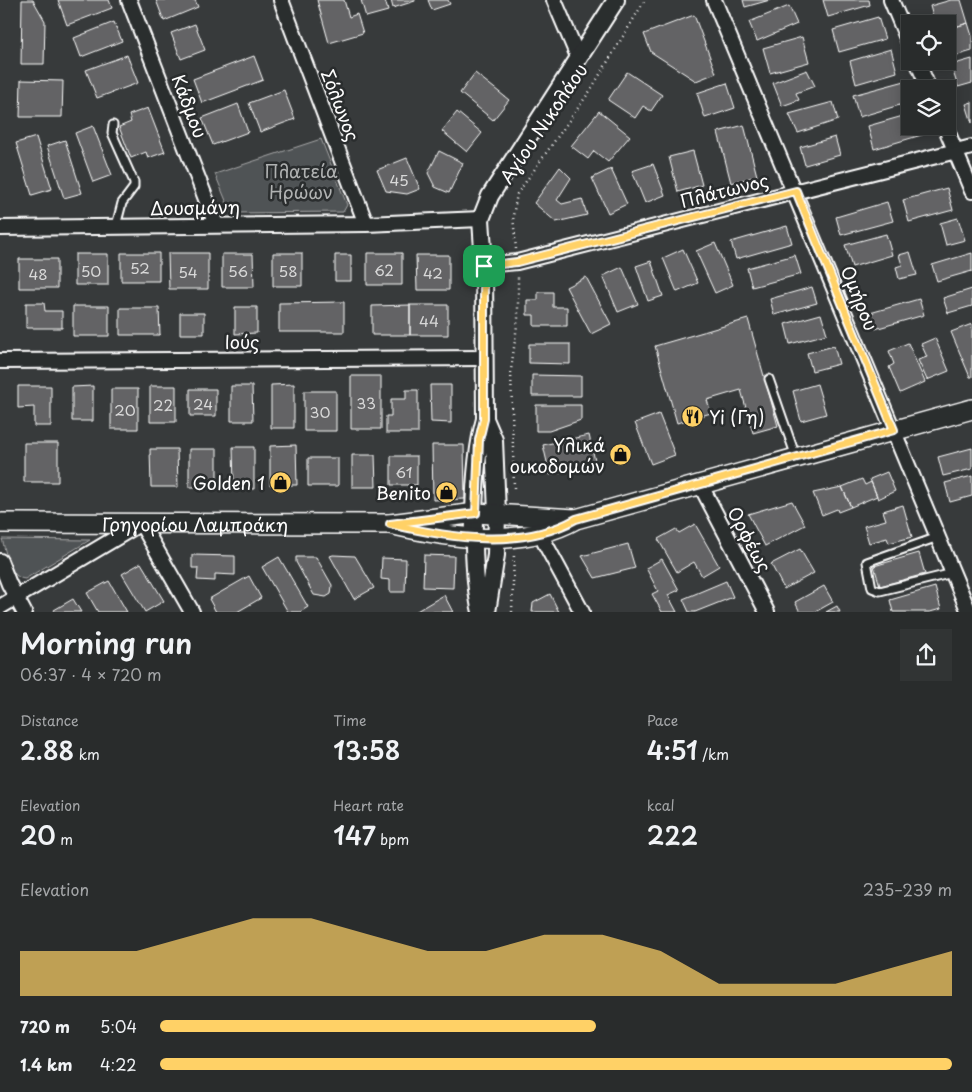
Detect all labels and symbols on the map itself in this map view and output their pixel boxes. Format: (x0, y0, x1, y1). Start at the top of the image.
street label: Αγίου Νικολάου (493, 57, 593, 189)
street label: Σόλωνος (315, 65, 367, 145)
street label: Κάδμου (166, 70, 214, 142)
park label: Πλατεία Ηρώων (264, 157, 338, 205)
street label: Πλάτωνος (677, 166, 771, 214)
house number: 45 (389, 168, 409, 191)
street label: Δουσμάνη (150, 193, 240, 221)
pin (463, 245, 505, 287)
house number: 52 (130, 256, 150, 279)
house number: 62 (374, 258, 394, 281)
house number: 50 (81, 259, 101, 282)
house number: 56 (228, 259, 248, 282)
house number: 58 (278, 259, 298, 282)
house number: 54 (178, 260, 198, 283)
house number: 42 (423, 261, 443, 284)
street label: Ομήρου (835, 261, 885, 335)
house number: 48 (28, 262, 48, 285)
house number: 44 (419, 309, 439, 332)
street label: Ιούς (225, 328, 259, 355)
house number: 33 (356, 391, 376, 414)
house number: 24 (193, 392, 213, 415)
house number: 22 (153, 393, 173, 416)
house number: 20 (114, 398, 136, 421)
house number: 30 (310, 400, 330, 423)
place label: Yi (Γη) (709, 403, 765, 430)
restaurant icon: Yi (Γη) (681, 404, 705, 428)
place label: Υλικά οικοδομών (510, 431, 605, 479)
shop icon: Υλικά οικοδομών (609, 442, 633, 466)
house number: 61 (396, 460, 412, 483)
place label: Golden 1 (193, 469, 265, 496)
shop icon: Golden 1 (269, 470, 293, 494)
place label: Benito (376, 479, 431, 506)
shop icon: Benito (435, 480, 459, 504)
street label: Ορφέως (721, 501, 779, 577)
street label: Γρηγορίου Λαμπράκη (102, 510, 288, 537)

